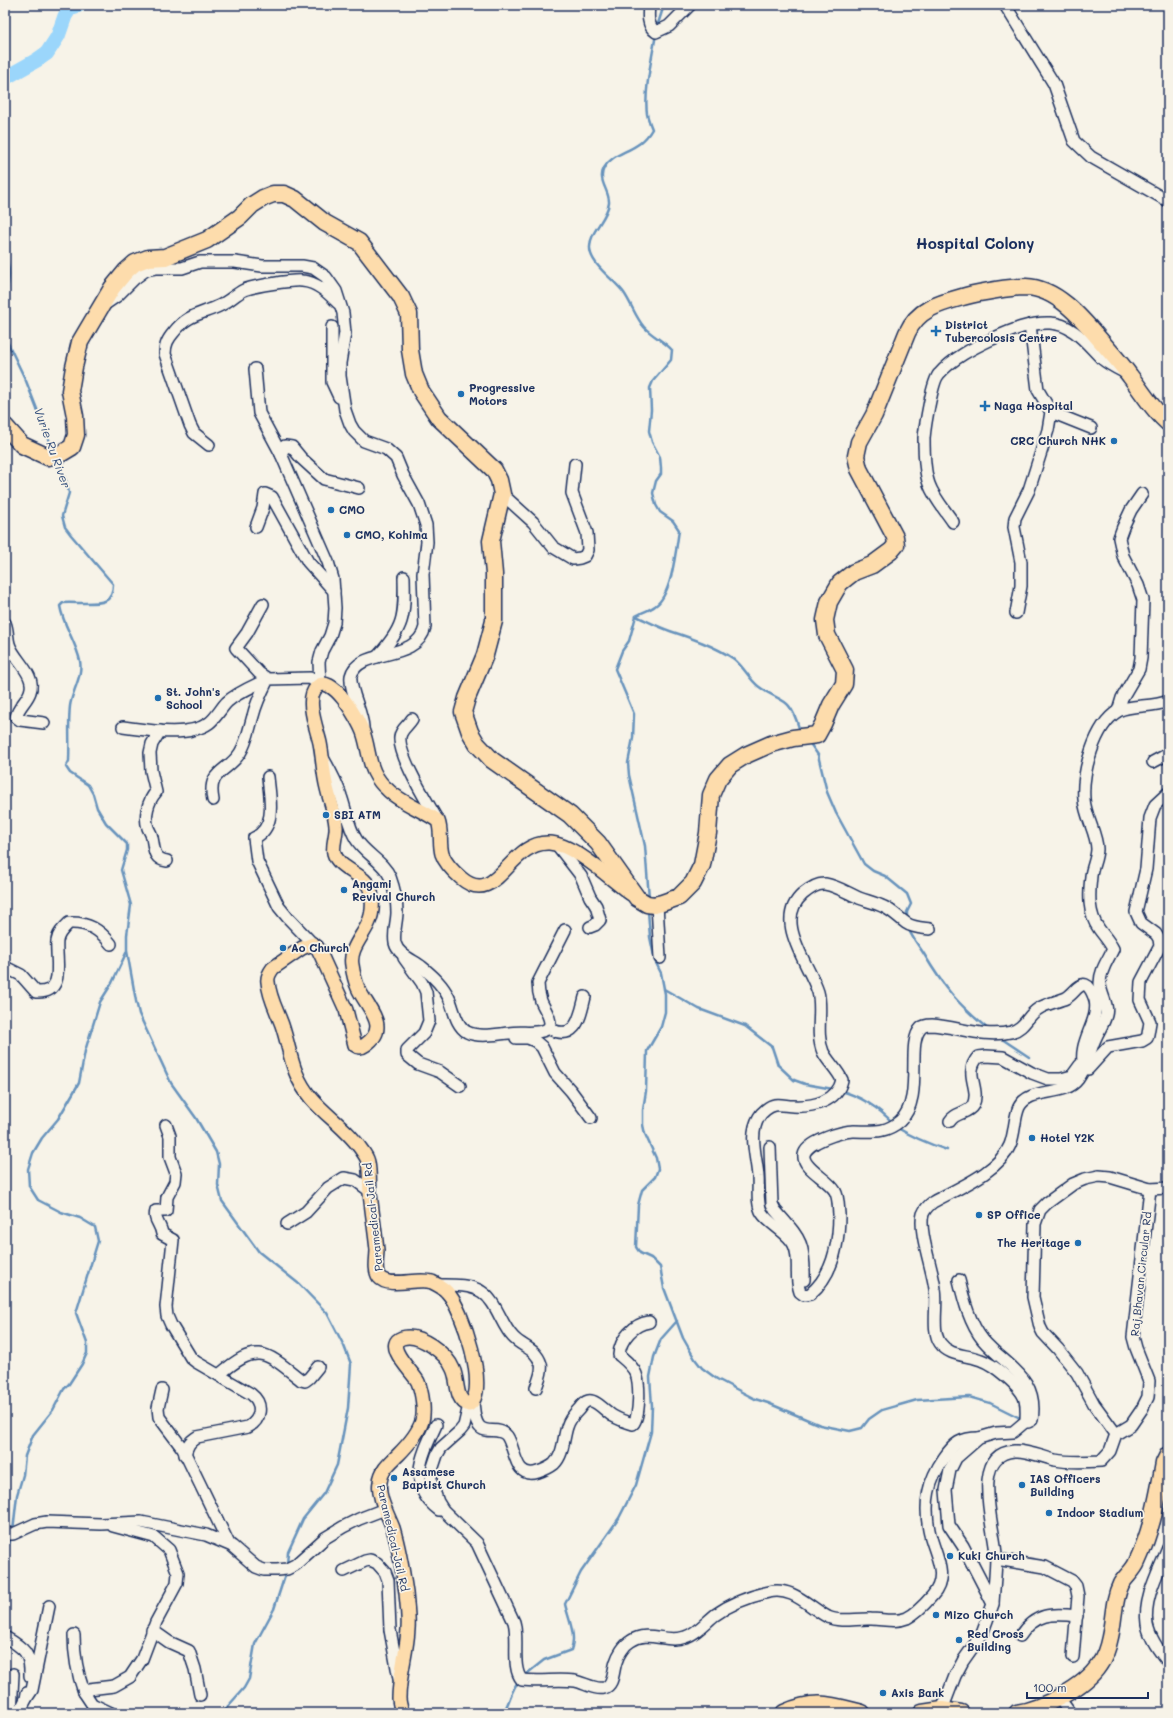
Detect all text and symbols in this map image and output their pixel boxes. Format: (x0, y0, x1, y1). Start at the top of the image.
district label: Hospital Colony (916, 233, 1034, 253)
place label: District Tubercolosis Centre (945, 317, 1057, 345)
marker: District Tubercolosis Centre (930, 325, 942, 337)
place label: Progressive Motors (469, 380, 536, 408)
marker: Progressive Motors (456, 389, 466, 399)
place label: Naga Hospital (994, 398, 1073, 413)
marker: Naga Hospital (979, 400, 991, 412)
water label: Vurie Ru River (31, 405, 75, 490)
place label: CRC Church NHK (1010, 433, 1106, 448)
marker: CRC Church NHK (1109, 436, 1119, 446)
place label: CMO (339, 502, 365, 517)
marker: CMO (326, 505, 336, 515)
place label: CMO, Kohima (355, 527, 428, 542)
marker: CMO, Kohima (342, 530, 352, 540)
place label: St. John's School (166, 684, 221, 712)
marker: St. John's School (153, 693, 163, 703)
place label: SBI ATM (334, 807, 381, 822)
marker: SBI ATM (321, 810, 331, 820)
place label: Angami Revival Church (352, 876, 435, 904)
marker: Angami Revival Church (339, 885, 349, 895)
place label: Ao Church (291, 940, 349, 955)
marker: Ao Church (278, 943, 288, 953)
place label: Hotel Y2K (1040, 1130, 1095, 1145)
marker: Hotel Y2K (1027, 1133, 1037, 1143)
street label: Paramedical-Jail Rd (359, 1162, 386, 1272)
place label: SP Office (987, 1207, 1041, 1222)
marker: SP Office (974, 1210, 984, 1220)
street label: Raj Bhavan Circular Rd (1127, 1211, 1155, 1337)
place label: The Heritage (997, 1235, 1070, 1250)
marker: The Heritage (1073, 1238, 1083, 1248)
place label: Assamese Baptist Church (402, 1464, 486, 1492)
place label: IAS Officers Building (1030, 1471, 1101, 1499)
marker: Assamese Baptist Church (389, 1473, 399, 1483)
marker: IAS Officers Building (1017, 1480, 1027, 1490)
street label: Paramedical-Jail Rd (374, 1483, 413, 1593)
place label: Indoor Stadium (1057, 1505, 1143, 1520)
marker: Indoor Stadium (1044, 1508, 1054, 1518)
place label: Kuki Church (958, 1548, 1025, 1563)
marker: Kuki Church (945, 1551, 955, 1561)
place label: Mizo Church (944, 1607, 1013, 1622)
marker: Mizo Church (931, 1610, 941, 1620)
place label: Red Cross Building (967, 1626, 1024, 1654)
marker: Red Cross Building (954, 1635, 964, 1645)
scale bar (1027, 1674, 1148, 1700)
text: 100 m (1033, 1679, 1067, 1695)
place label: Axis Bank (891, 1685, 944, 1700)
marker: Axis Bank (878, 1688, 888, 1698)

